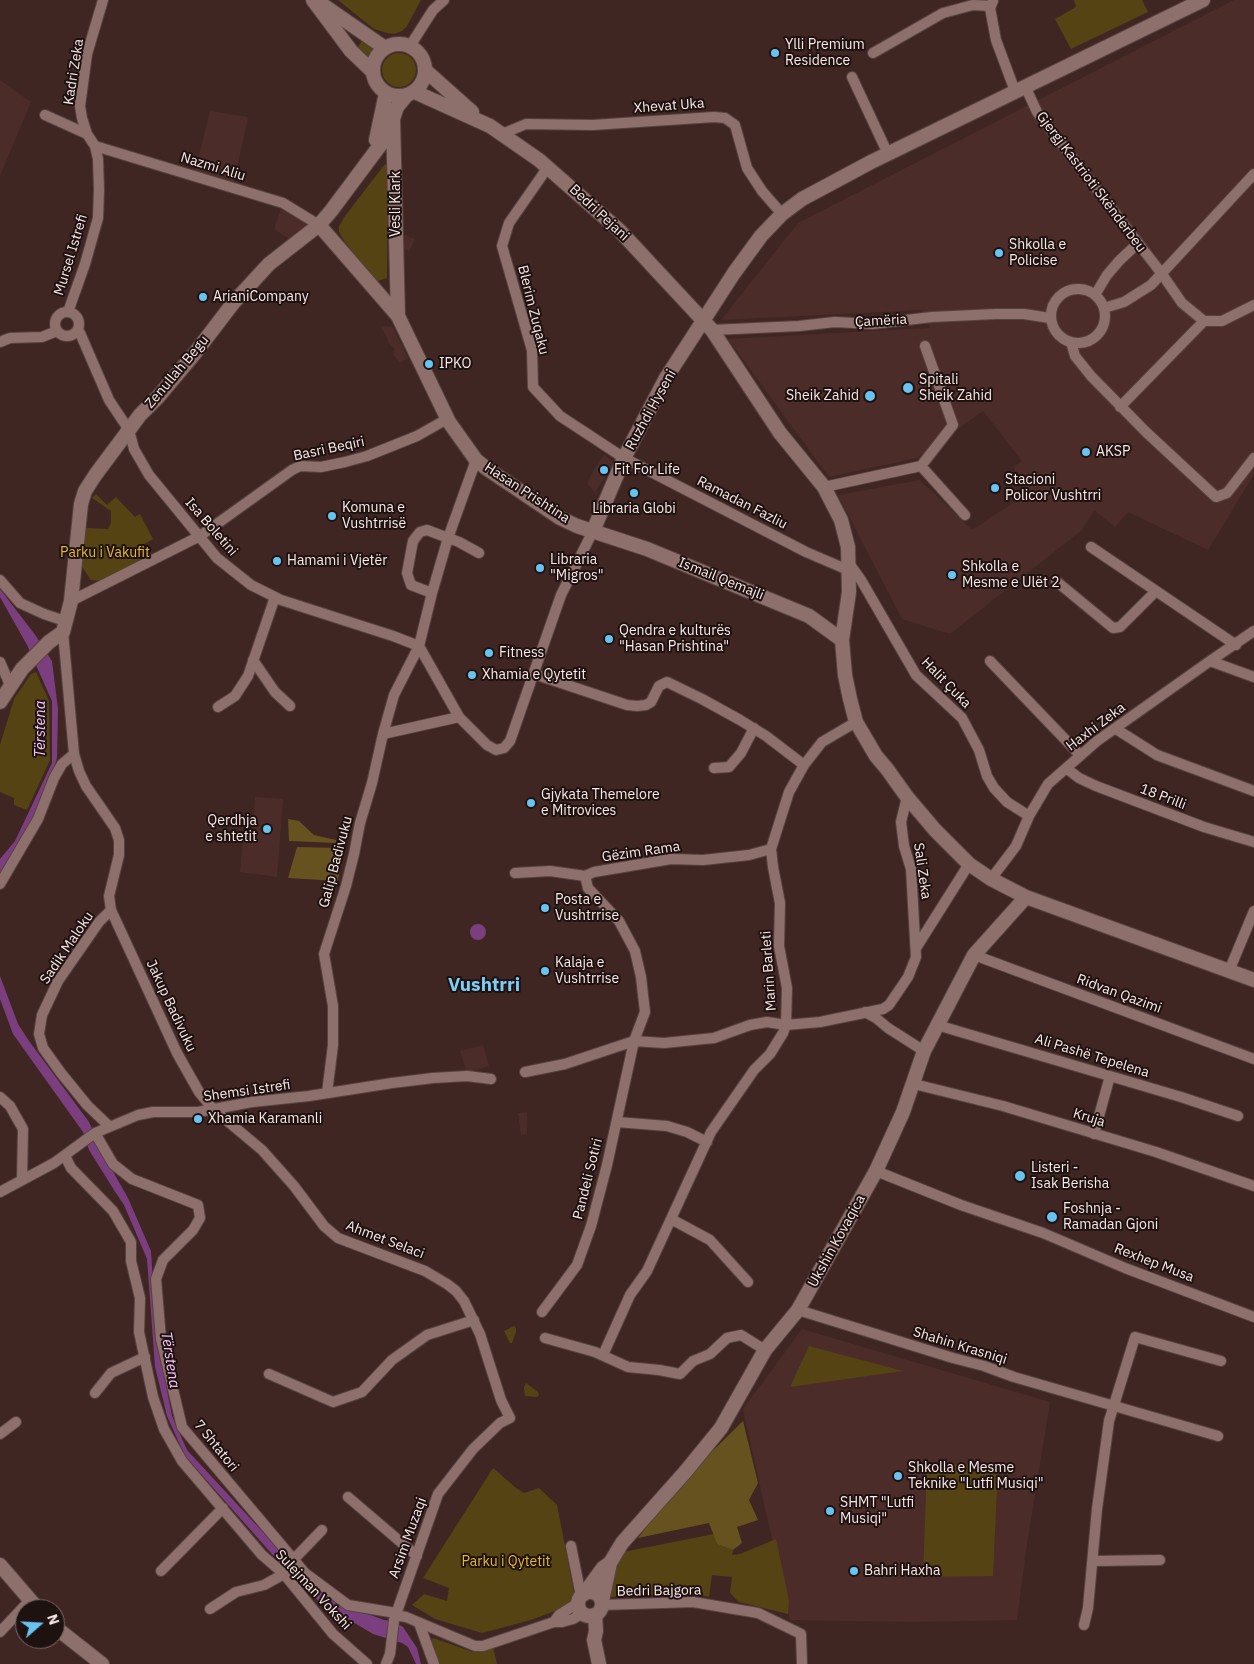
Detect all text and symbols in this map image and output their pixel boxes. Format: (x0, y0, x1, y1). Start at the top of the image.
place label: Ylli Premium Residence (785, 37, 865, 70)
street label: Kadri Zeka (60, 38, 88, 106)
marker: Ylli Premium Residence (769, 47, 781, 59)
street label: Xhevat Uka (633, 95, 705, 117)
street label: Gjergj Kastrioti Skënderbeu (1033, 108, 1149, 256)
street label: Nazmi Aliu (178, 149, 248, 185)
street label: Vesli Klark (388, 171, 404, 237)
street label: Bedri Pejani (566, 181, 632, 245)
street label: Mursel Istrefi (51, 212, 91, 298)
place label: Shkolla e Policise (1009, 237, 1066, 270)
marker: Shkolla e Policise (993, 247, 1005, 259)
street label: Blerim Zuqaku (514, 264, 552, 356)
place label: ArianiCompany (213, 289, 309, 305)
marker: ArianiCompany (197, 291, 209, 303)
street label: Çamëria (855, 311, 907, 331)
street label: Zenullah Begu (142, 332, 212, 412)
place label: IPKO (439, 356, 472, 372)
marker: IPKO (423, 358, 435, 370)
street label: Ruzhdi Hyseni (622, 367, 680, 453)
place label: Spitali Sheik Zahid (919, 372, 992, 404)
marker: Spitali Sheik Zahid (901, 381, 915, 395)
place label: Sheik Zahid (786, 388, 859, 404)
marker: Sheik Zahid (863, 389, 877, 403)
street label: Basri Beqiri (292, 433, 366, 465)
place label: AKSP (1096, 444, 1130, 460)
marker: AKSP (1080, 446, 1092, 458)
street label: Hasan Prishtina (481, 459, 573, 527)
place label: Fit For Life (614, 462, 680, 478)
marker: Fit For Life (598, 464, 610, 476)
place label: Stacioni Policor Vushtrri (1005, 472, 1101, 504)
street label: Ramadan Fazliu (694, 473, 790, 533)
marker: Stacioni Policor Vushtrri (989, 482, 1001, 494)
marker: Libraria Globi (628, 487, 640, 499)
street label: Isa Boletini (181, 494, 241, 560)
place label: Komuna e Vushtrrisë (342, 500, 406, 532)
place label: Libraria Globi (592, 501, 676, 517)
marker: Komuna e Vushtrrisë (326, 510, 338, 522)
park label: Parku i Vakufit (60, 545, 150, 561)
place label: Libraria "Migros" (550, 552, 604, 584)
place label: Hamami i Vjetër (287, 553, 387, 569)
street label: Ismail Qemajli (676, 554, 766, 604)
marker: Hamami i Vjetër (271, 555, 283, 567)
place label: Shkolla e Mesme e Ulët 2 (962, 559, 1060, 592)
marker: Libraria "Migros" (534, 562, 546, 574)
marker: Shkolla e Mesme e Ulët 2 (946, 569, 958, 581)
place label: Qendra e kulturës "Hasan Prishtina" (619, 623, 731, 656)
marker: Qendra e kulturës "Hasan Prishtina" (603, 633, 615, 645)
place label: Fitness (499, 645, 544, 661)
marker: Fitness (483, 647, 495, 659)
street label: Halit Çuka (918, 654, 974, 712)
place label: Xhamia e Qytetit (482, 667, 586, 683)
marker: Xhamia e Qytetit (466, 669, 478, 681)
street label: Haxhi Zeka (1063, 699, 1129, 755)
water label: Tërstena (32, 701, 50, 757)
street label: 18 Prilli (1138, 781, 1188, 813)
place label: Gjykata Themelore e Mitrovices (541, 787, 660, 820)
marker: Gjykata Themelore e Mitrovices (525, 797, 537, 809)
place label: Qerdhja e shtetit (205, 813, 257, 846)
street label: Galip Badivuku (316, 814, 356, 910)
marker: Qerdhja e shtetit (261, 823, 273, 835)
street label: Gëzim Rama (601, 838, 681, 866)
street label: Sali Zeka (910, 842, 934, 900)
place label: Posta e Vushtrrise (555, 892, 619, 924)
marker: Posta e Vushtrrise (539, 902, 551, 914)
street label: Sadik Maloku (37, 909, 97, 987)
street label: Marin Barleti (758, 930, 780, 1012)
place label: Kalaja e Vushtrrise (555, 955, 619, 988)
street label: Jakup Badivuku (142, 957, 200, 1055)
marker: Kalaja e Vushtrrise (539, 965, 551, 977)
street label: Ridvan Qazimi (1074, 971, 1164, 1017)
district label: Vushtrri (448, 975, 520, 997)
street label: Ali Pashë Tepelena (1033, 1031, 1151, 1081)
street label: Shemsi Istrefi (202, 1077, 292, 1105)
street label: Kruja (1071, 1105, 1107, 1131)
place label: Xhamia Karamanli (208, 1111, 322, 1127)
marker: Xhamia Karamanli (192, 1113, 204, 1125)
street label: Pandeli Sotiri (570, 1137, 606, 1221)
place label: Listeri - Isak Berisha (1031, 1160, 1109, 1192)
marker: Listeri - Isak Berisha (1013, 1169, 1027, 1183)
street label: Ukshin Kovaqica (805, 1192, 869, 1290)
place label: Foshnja - Ramadan Gjoni (1063, 1201, 1158, 1234)
marker: Foshnja - Ramadan Gjoni (1045, 1210, 1059, 1224)
street label: Ahmet Selaci (343, 1217, 427, 1263)
street label: Rexhep Musa (1112, 1240, 1196, 1286)
street label: Shahin Krasniqi (911, 1324, 1009, 1368)
water label: Tërstena (157, 1330, 183, 1390)
street label: 7 Shtatori (190, 1417, 242, 1475)
place label: Shkolla e Mesme Teknike "Lutfi Musiqi" (908, 1460, 1044, 1492)
marker: Shkolla e Mesme Teknike "Lutfi Musiqi" (892, 1470, 904, 1482)
street label: Arsim Muzaqi (386, 1495, 430, 1581)
place label: SHMT "Lutfi Musiqi" (840, 1495, 914, 1528)
marker: SHMT "Lutfi Musiqi" (824, 1505, 836, 1517)
street label: Sulejman Vokshi (272, 1546, 354, 1634)
park label: Parku i Qytetit (461, 1554, 551, 1570)
place label: Bahri Haxha (864, 1563, 940, 1579)
marker: Bahri Haxha (848, 1565, 860, 1577)
street label: Bedri Bajgora (617, 1582, 701, 1600)
north arrow (15, 1599, 65, 1649)
text: N (43, 1612, 63, 1627)

